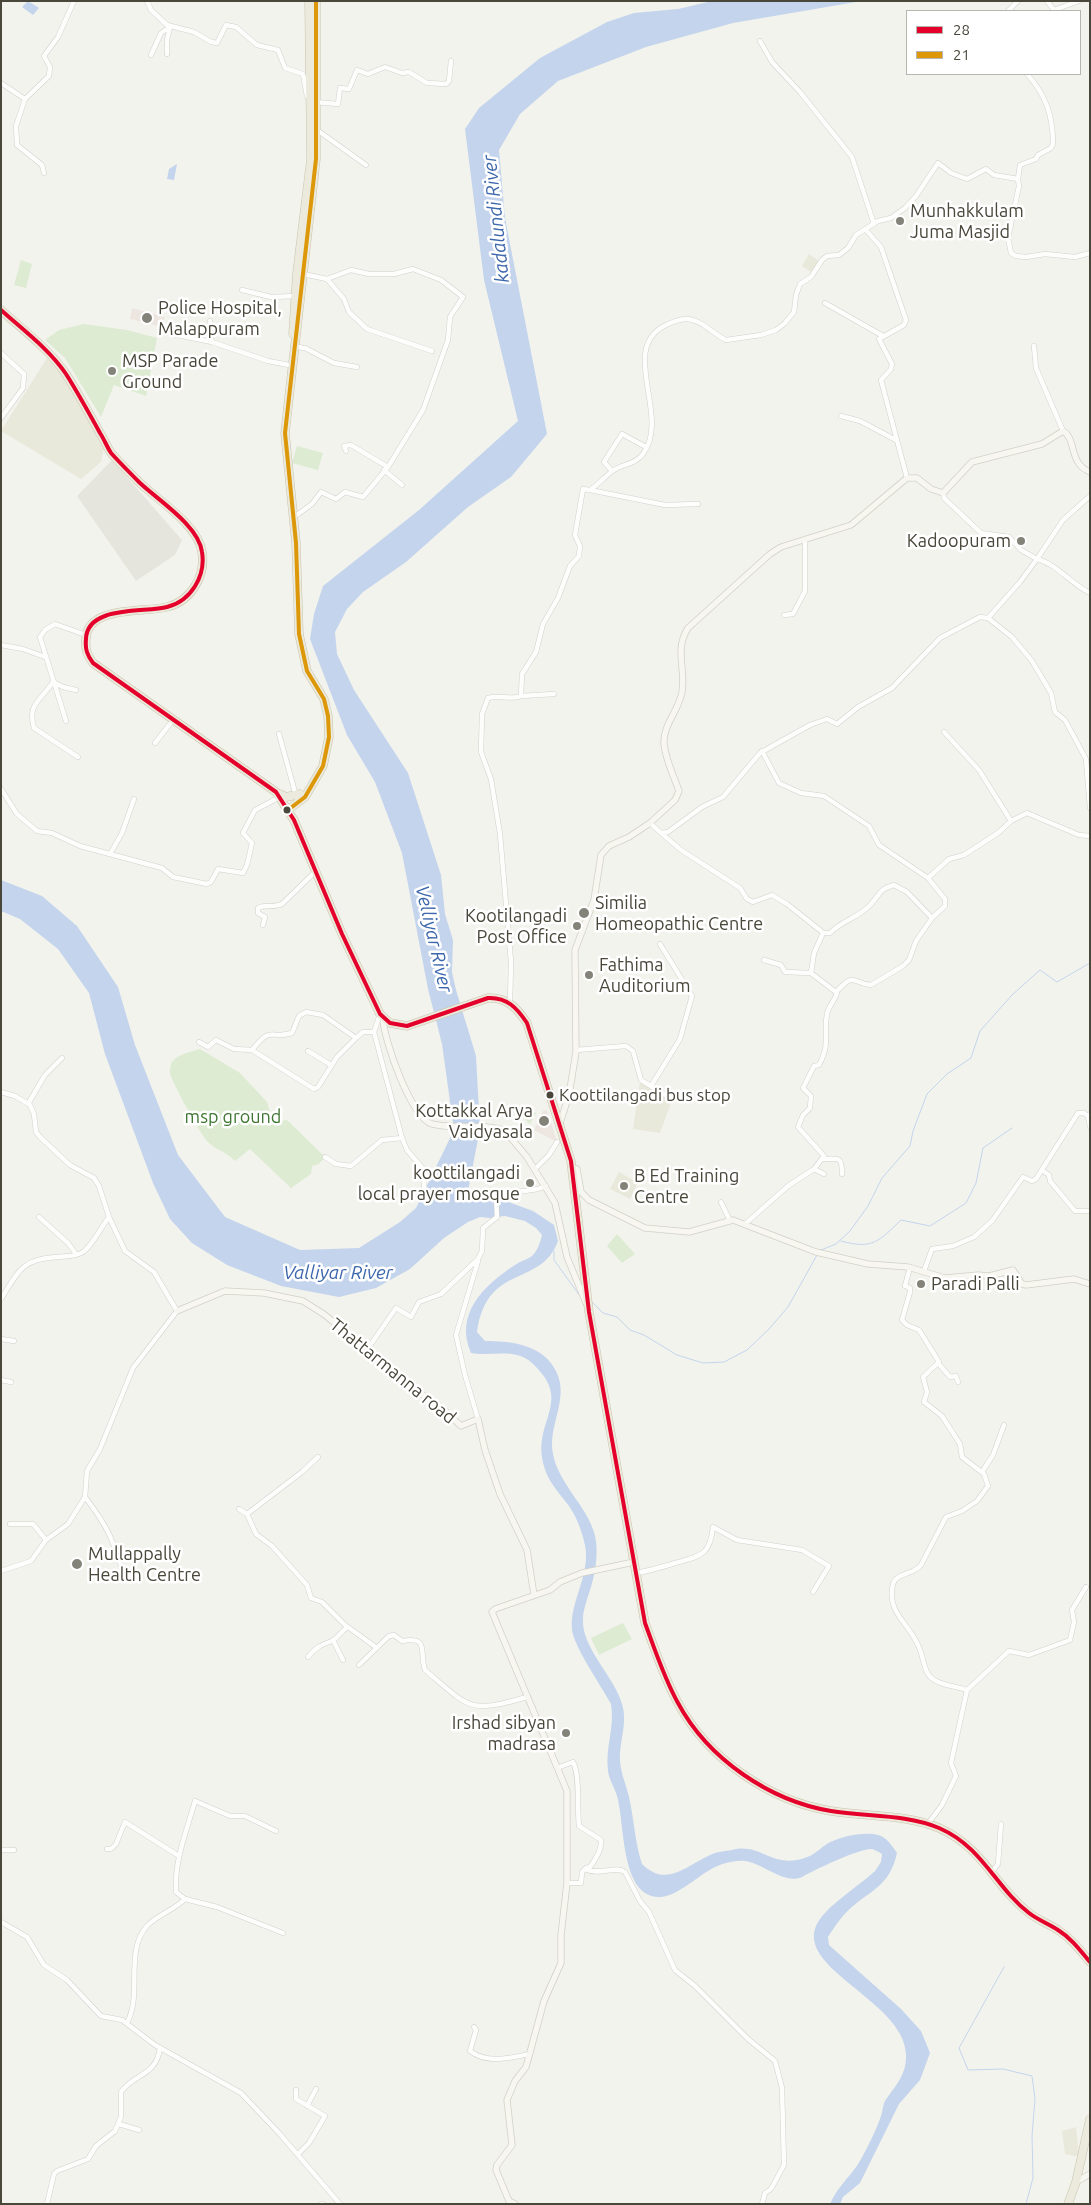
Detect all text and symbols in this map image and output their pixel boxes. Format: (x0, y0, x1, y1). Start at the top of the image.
legend (906, 10, 1081, 75)
text: 28 (953, 21, 970, 38)
text: 21 (953, 46, 970, 63)
water label: kadalundi River (478, 154, 514, 284)
place label: Munhakkulam Juma Masjid (910, 200, 1024, 242)
marker: Munhakkulam Juma Masjid (894, 215, 906, 227)
place label: Police Hospital, Malappuram (158, 297, 282, 340)
marker: Police Hospital, Malappuram (140, 311, 154, 325)
place label: MSP Parade Ground (122, 350, 218, 392)
marker: MSP Parade Ground (106, 365, 118, 377)
place label: Kadoopuram (907, 530, 1011, 552)
marker: Kadoopuram (1015, 535, 1027, 547)
unlabelled marker (282, 805, 292, 815)
water label: Velliyar River (411, 883, 457, 995)
place label: Similia Homeopathic Centre (595, 892, 763, 934)
place label: Kootilangadi Post Office (465, 905, 567, 948)
marker: Similia Homeopathic Centre (577, 906, 591, 920)
marker: Kootilangadi Post Office (571, 920, 583, 932)
place label: Fathima Auditorium (599, 954, 690, 996)
marker: Fathima Auditorium (583, 969, 595, 981)
place label: Koottilangadi bus stop (559, 1085, 731, 1105)
marker: Koottilangadi bus stop (545, 1090, 555, 1100)
place label: Kottakkal Arya Vaidyasala (415, 1100, 533, 1142)
park label: msp ground (185, 1106, 281, 1128)
marker: Kottakkal Arya Vaidyasala (537, 1114, 551, 1128)
place label: koottilangadi local prayer mosque (358, 1162, 520, 1204)
place label: B Ed Training Centre (634, 1165, 739, 1208)
marker: koottilangadi local prayer mosque (524, 1177, 536, 1189)
marker: B Ed Training Centre (618, 1180, 630, 1192)
water label: Valliyar River (283, 1262, 393, 1284)
place label: Paradi Palli (931, 1273, 1020, 1295)
marker: Paradi Palli (915, 1278, 927, 1290)
street label: Thattarmanna road (326, 1314, 460, 1428)
place label: Mullappally Health Centre (88, 1543, 201, 1586)
marker: Mullappally Health Centre (70, 1557, 84, 1571)
place label: Irshad sibyan madrasa (452, 1712, 556, 1755)
marker: Irshad sibyan madrasa (560, 1727, 572, 1739)

